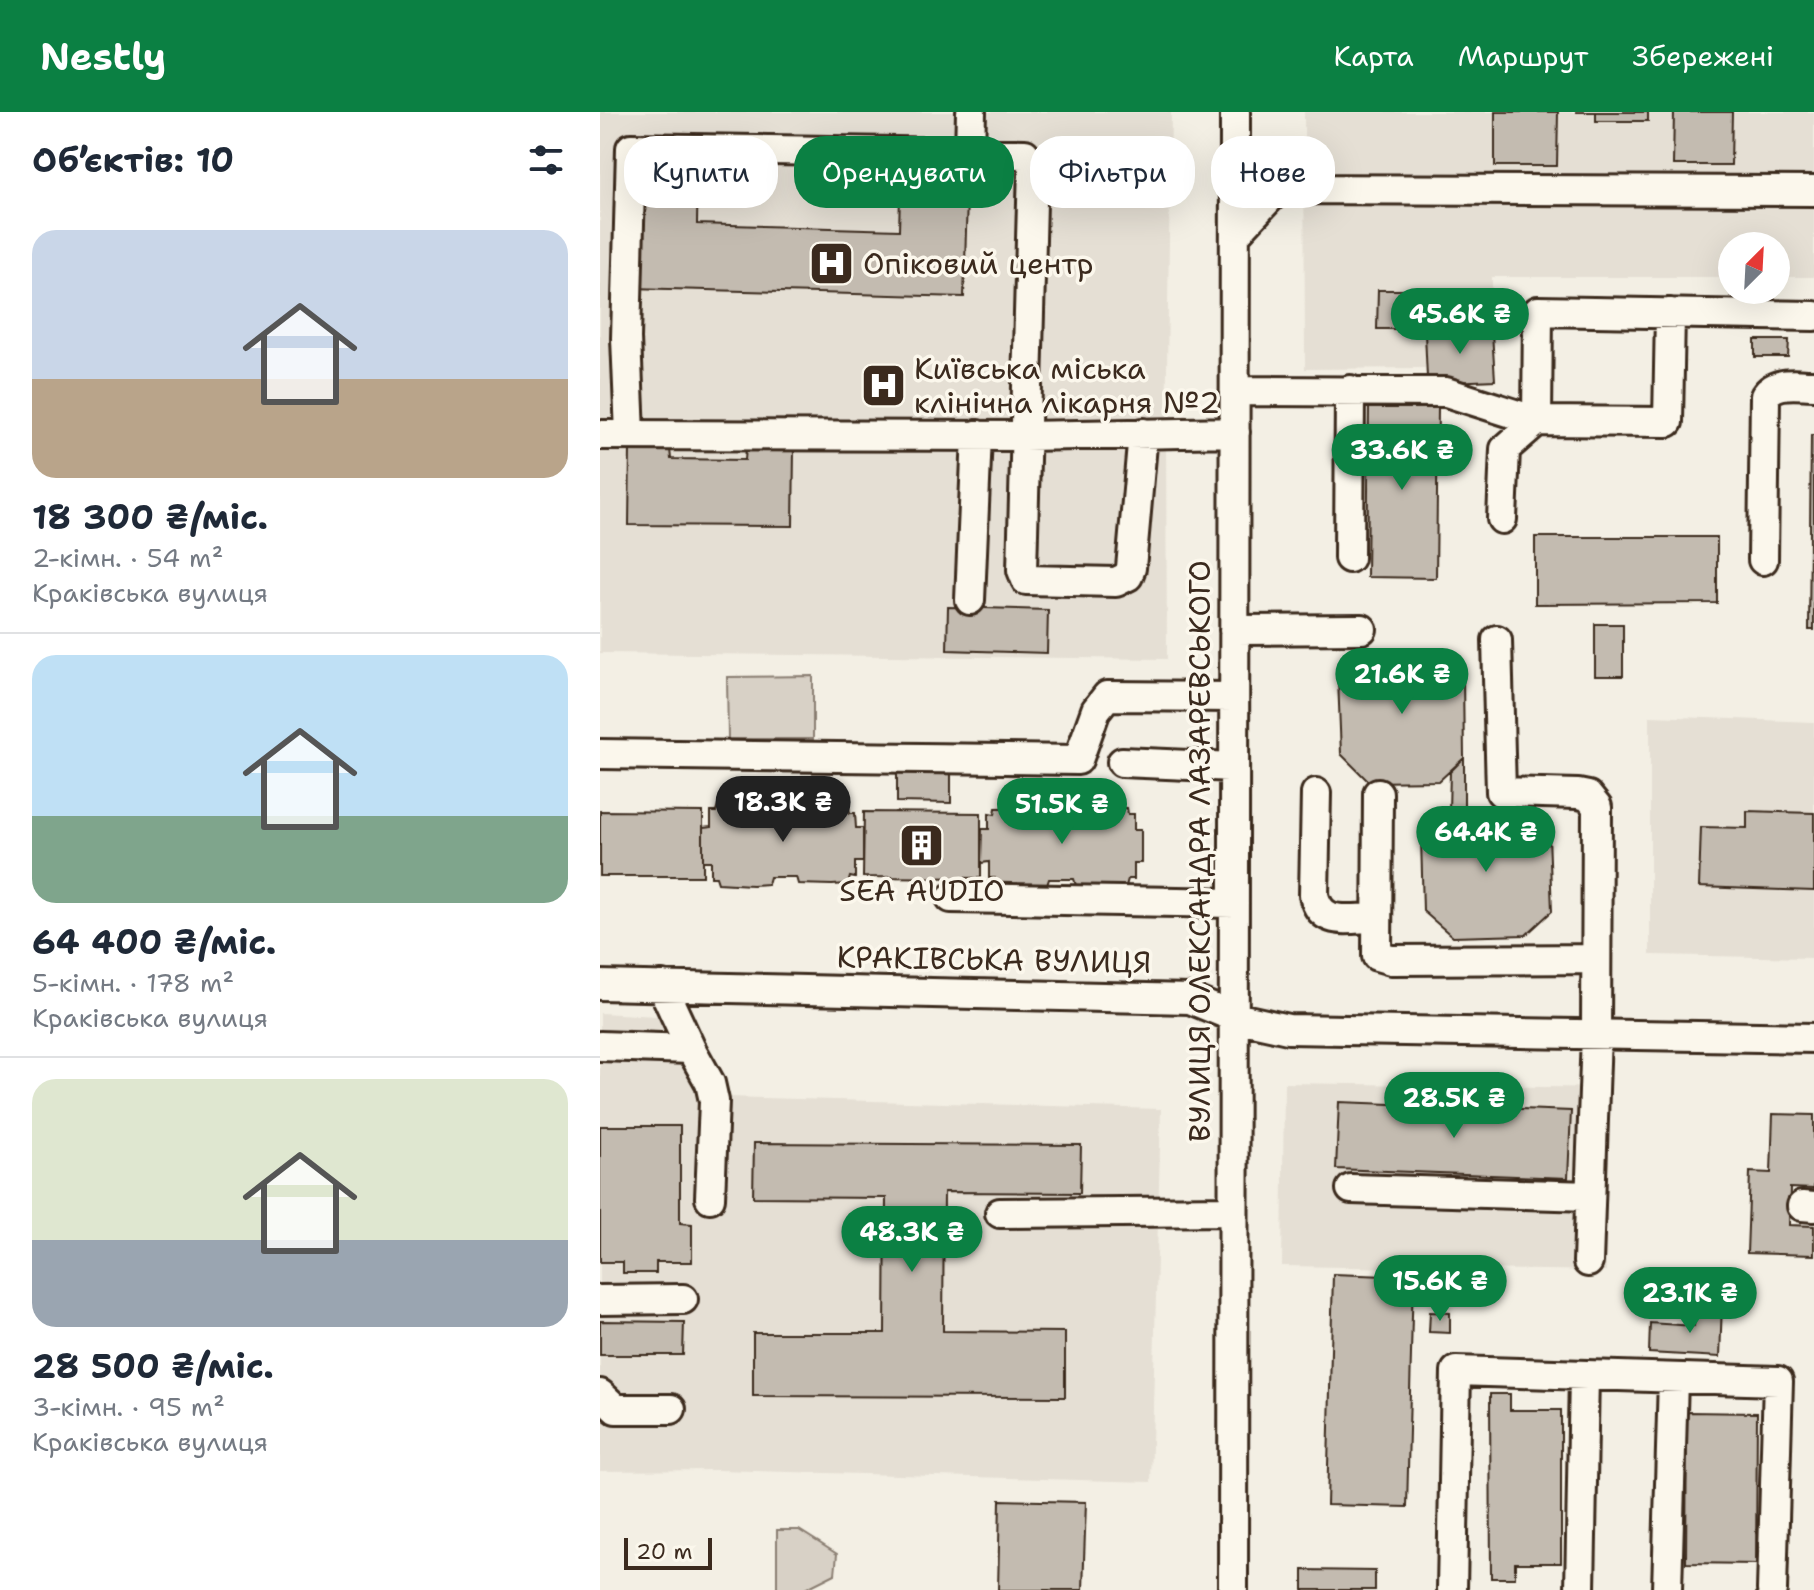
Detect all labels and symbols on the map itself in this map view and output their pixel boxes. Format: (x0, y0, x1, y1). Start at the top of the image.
north arrow (1718, 232, 1790, 304)
hospital icon: Опіковий центр (808, 240, 856, 288)
place label: Опіковий центр (863, 243, 1094, 284)
pin: 45.6K ₴ (1386, 288, 1534, 356)
place label: Київська міська клінічна лікарня №2 (914, 348, 1220, 423)
hospital icon: Київська міська клінічна лікарня №2 (859, 362, 907, 410)
pin: 33.6K ₴ (1328, 424, 1476, 492)
street label: ВУЛИЦЯ ОЛЕКСАНДРА ЛАЗАРЕВСЬКОГО (1179, 560, 1220, 1142)
pin: 21.6K ₴ (1328, 648, 1476, 716)
pin: 18.3K ₴ (709, 776, 857, 844)
pin: 51.5K ₴ (988, 778, 1136, 846)
pin: 64.4K ₴ (1412, 806, 1560, 874)
building icon: SEA AUDIO (898, 821, 946, 869)
place label: SEA AUDIO (839, 870, 1005, 911)
street label: КРАКІВСЬКА ВУЛИЦЯ (836, 936, 1152, 983)
pin: 28.5K ₴ (1380, 1072, 1528, 1140)
pin: 48.3K ₴ (838, 1206, 986, 1274)
pin: 15.6K ₴ (1366, 1255, 1514, 1323)
pin: 23.1K ₴ (1616, 1267, 1764, 1335)
scale bar (624, 1534, 712, 1570)

